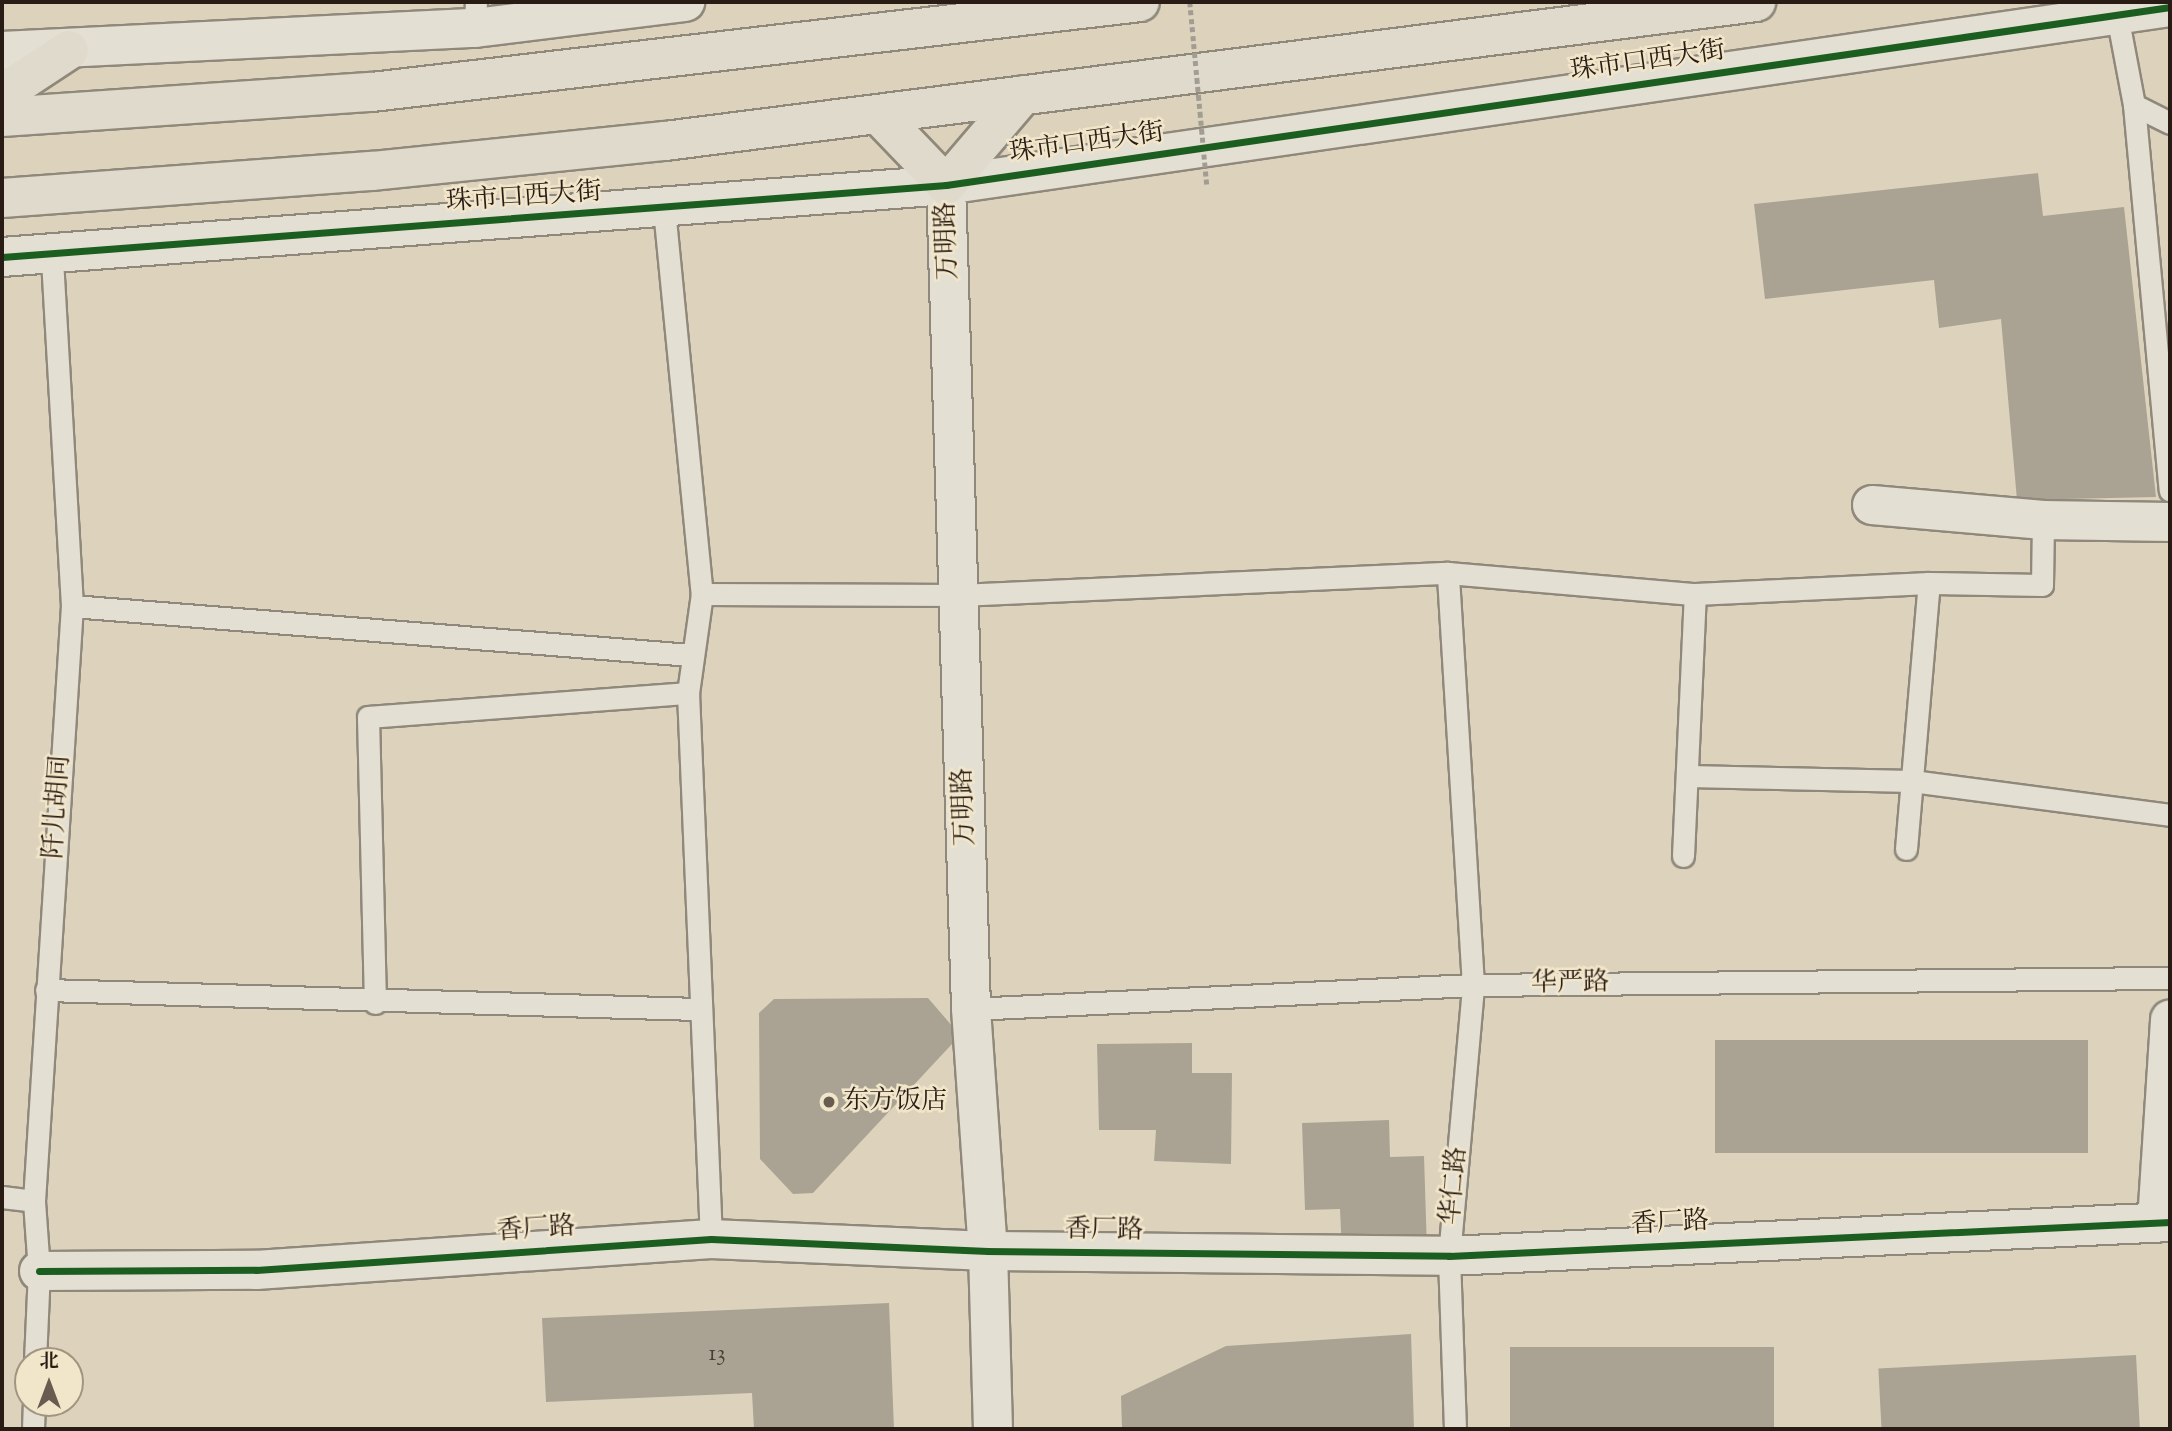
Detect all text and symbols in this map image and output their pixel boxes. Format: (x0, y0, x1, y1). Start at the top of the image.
street label: 珠市口西大街 (1569, 36, 1727, 88)
street label: 珠市口西大街 (1008, 118, 1166, 170)
street label: 珠市口西大街 (445, 177, 603, 219)
street label: 万明路 (931, 201, 965, 281)
street label: 阡儿胡同 (39, 754, 77, 860)
street label: 万明路 (948, 767, 982, 847)
street label: 华严路 (1531, 968, 1609, 1000)
place label: 东方饭店 (843, 1086, 947, 1118)
marker: 东方饭店 (821, 1094, 837, 1110)
street label: 华仁路 (1436, 1146, 1474, 1226)
street label: 香厂路 (1630, 1206, 1710, 1242)
street label: 香厂路 (496, 1212, 576, 1248)
street label: 香厂路 (1065, 1215, 1143, 1247)
house number: 13 (708, 1341, 726, 1369)
north arrow (14, 1347, 84, 1417)
text: 北 (39, 1349, 59, 1376)

